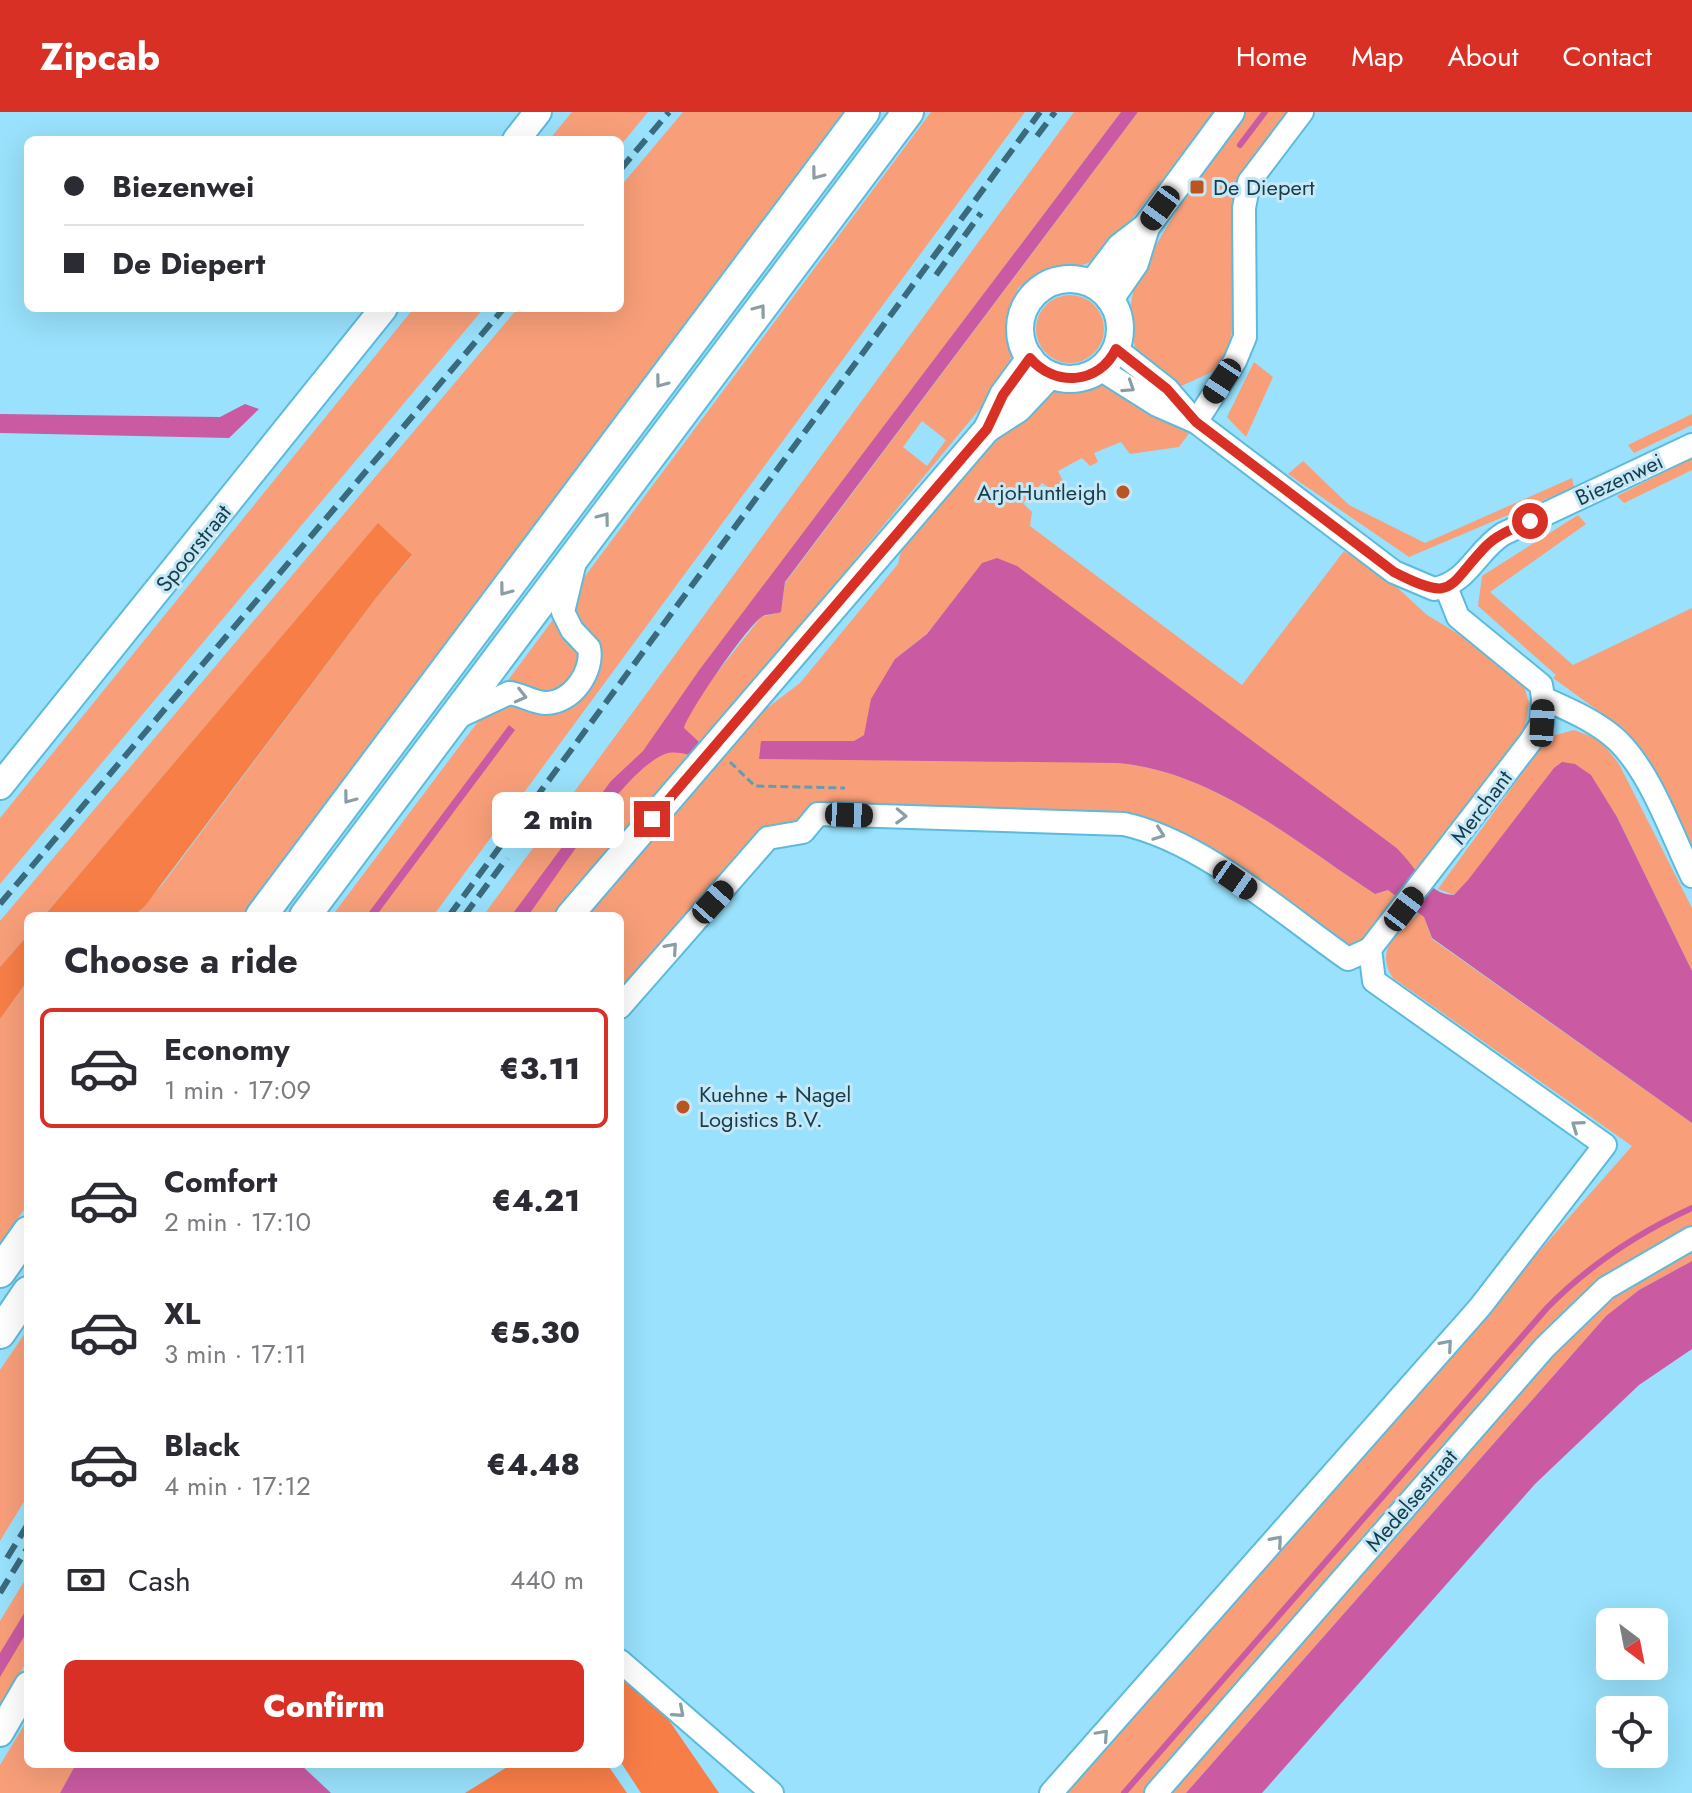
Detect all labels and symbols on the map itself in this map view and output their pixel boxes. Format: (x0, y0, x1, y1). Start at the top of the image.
one-way arrow (812, 166, 827, 180)
place label: De Diepert (1213, 171, 1315, 203)
marker: De Diepert (1188, 178, 1206, 196)
car (1136, 182, 1184, 234)
one-way arrow (750, 304, 764, 318)
car (1199, 354, 1245, 408)
one-way arrow (656, 373, 671, 388)
one-way arrow (1120, 377, 1134, 392)
street label: Biezenwei (1570, 445, 1668, 513)
place label: ArjoHuntleigh (977, 476, 1107, 508)
marker: ArjoHuntleigh (1114, 483, 1132, 501)
street label: Spoorstraat (148, 497, 239, 599)
route start (1512, 503, 1548, 539)
one-way arrow (594, 512, 608, 526)
one-way arrow (500, 581, 514, 596)
one-way arrow (513, 687, 527, 704)
car (1529, 698, 1555, 748)
street label: Merchant (1442, 763, 1520, 851)
one-way arrow (344, 790, 359, 804)
callout: 2 min (492, 791, 624, 847)
route end (634, 801, 670, 837)
car (825, 802, 873, 828)
one-way arrow (895, 808, 908, 825)
one-way arrow (1151, 824, 1165, 841)
car (1208, 856, 1262, 904)
car (688, 876, 738, 928)
car (1380, 883, 1428, 935)
one-way arrow (662, 943, 676, 958)
place label: Kuehne + Nagel Logistics B.V. (699, 1078, 851, 1135)
marker: Kuehne + Nagel Logistics B.V. (674, 1098, 692, 1116)
one-way arrow (1572, 1121, 1586, 1135)
one-way arrow (1437, 1339, 1452, 1354)
street label: Medelsestraat (1357, 1441, 1465, 1558)
one-way arrow (1267, 1536, 1282, 1551)
north arrow (1596, 1608, 1668, 1680)
one-way arrow (669, 1702, 684, 1717)
one-way arrow (1094, 1729, 1108, 1744)

